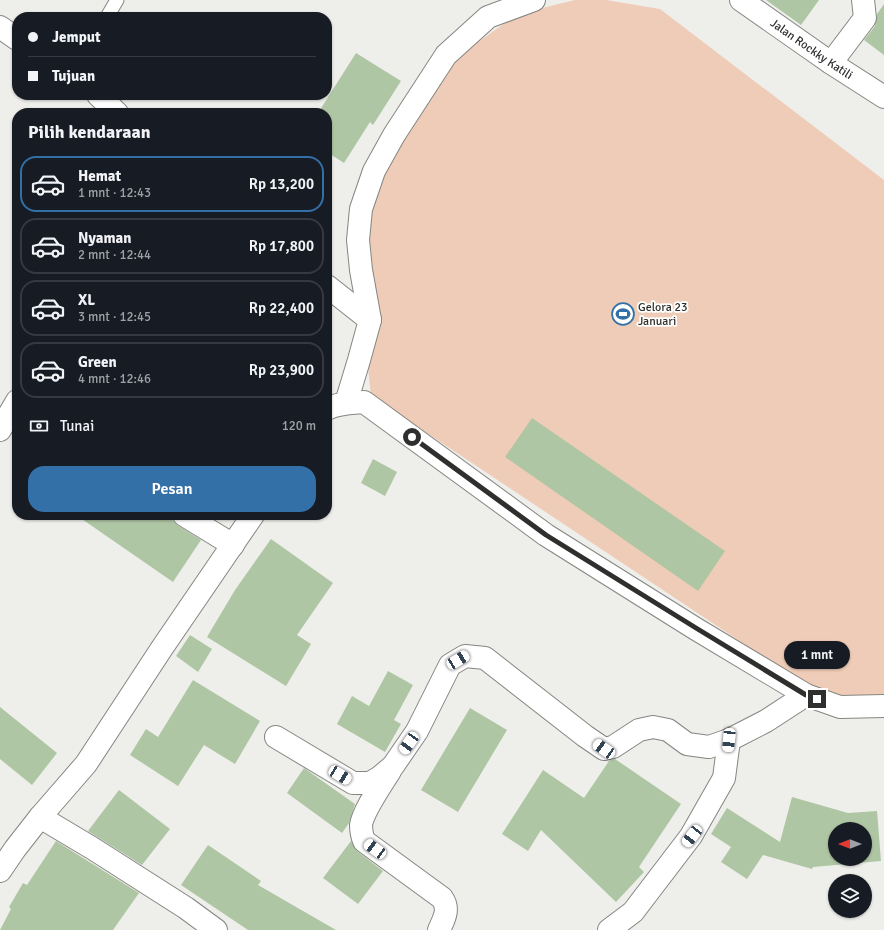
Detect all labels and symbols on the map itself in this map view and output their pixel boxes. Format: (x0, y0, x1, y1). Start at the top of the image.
street label: Jalan Rockky Katili (768, 15, 856, 83)
place label: Gelora 23 Januari (638, 300, 687, 329)
sports icon: Gelora 23 Januari (610, 301, 636, 327)
route start (403, 428, 421, 446)
callout: 1 mnt (784, 641, 850, 669)
car (445, 649, 471, 671)
route end (808, 690, 826, 708)
car (722, 727, 736, 753)
car (397, 730, 421, 756)
car (591, 737, 617, 761)
car (327, 764, 353, 786)
north arrow (828, 822, 872, 866)
car (680, 823, 704, 849)
car (362, 837, 388, 861)

